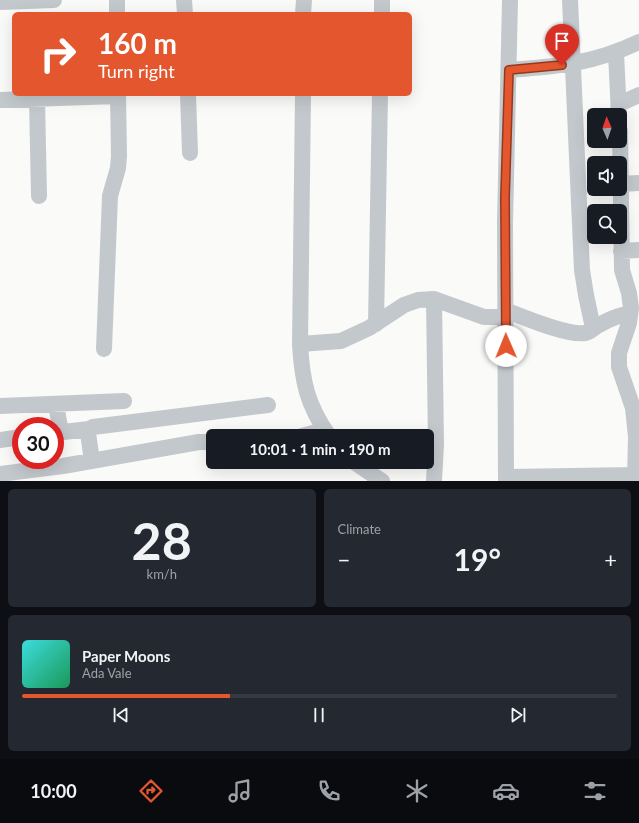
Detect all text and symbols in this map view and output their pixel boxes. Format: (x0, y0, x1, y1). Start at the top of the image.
pin (545, 24, 579, 65)
text: 160 m (98, 26, 177, 60)
icon: right (32, 28, 84, 80)
icon: arrive (551, 30, 573, 52)
text: Turn right (98, 60, 175, 82)
north arrow (587, 108, 627, 148)
map controls (587, 108, 627, 244)
button: sound (587, 156, 627, 196)
button: search (587, 204, 627, 244)
position arrow (485, 325, 527, 367)
speed limit sign: 30 (12, 417, 64, 469)
text: 10:01 · 1 min · 190 m (250, 440, 390, 458)
text: 28 (132, 509, 192, 571)
text: Climate (338, 521, 381, 537)
text: 19° (454, 541, 501, 577)
text: − (338, 546, 350, 573)
text: + (604, 546, 617, 573)
text: km/h (147, 566, 177, 582)
text: Paper Moons (82, 647, 170, 665)
text: Ada Vale (82, 665, 132, 681)
icon: previous (110, 704, 132, 726)
icon: pause (308, 704, 330, 726)
icon: next (507, 704, 529, 726)
icon: directions (137, 777, 165, 805)
icon: music (226, 777, 254, 805)
icon: phone (315, 777, 343, 805)
icon: climate (403, 777, 431, 805)
icon: car (492, 777, 520, 805)
icon: filters (581, 777, 609, 805)
text: 10:00 (30, 780, 77, 802)

